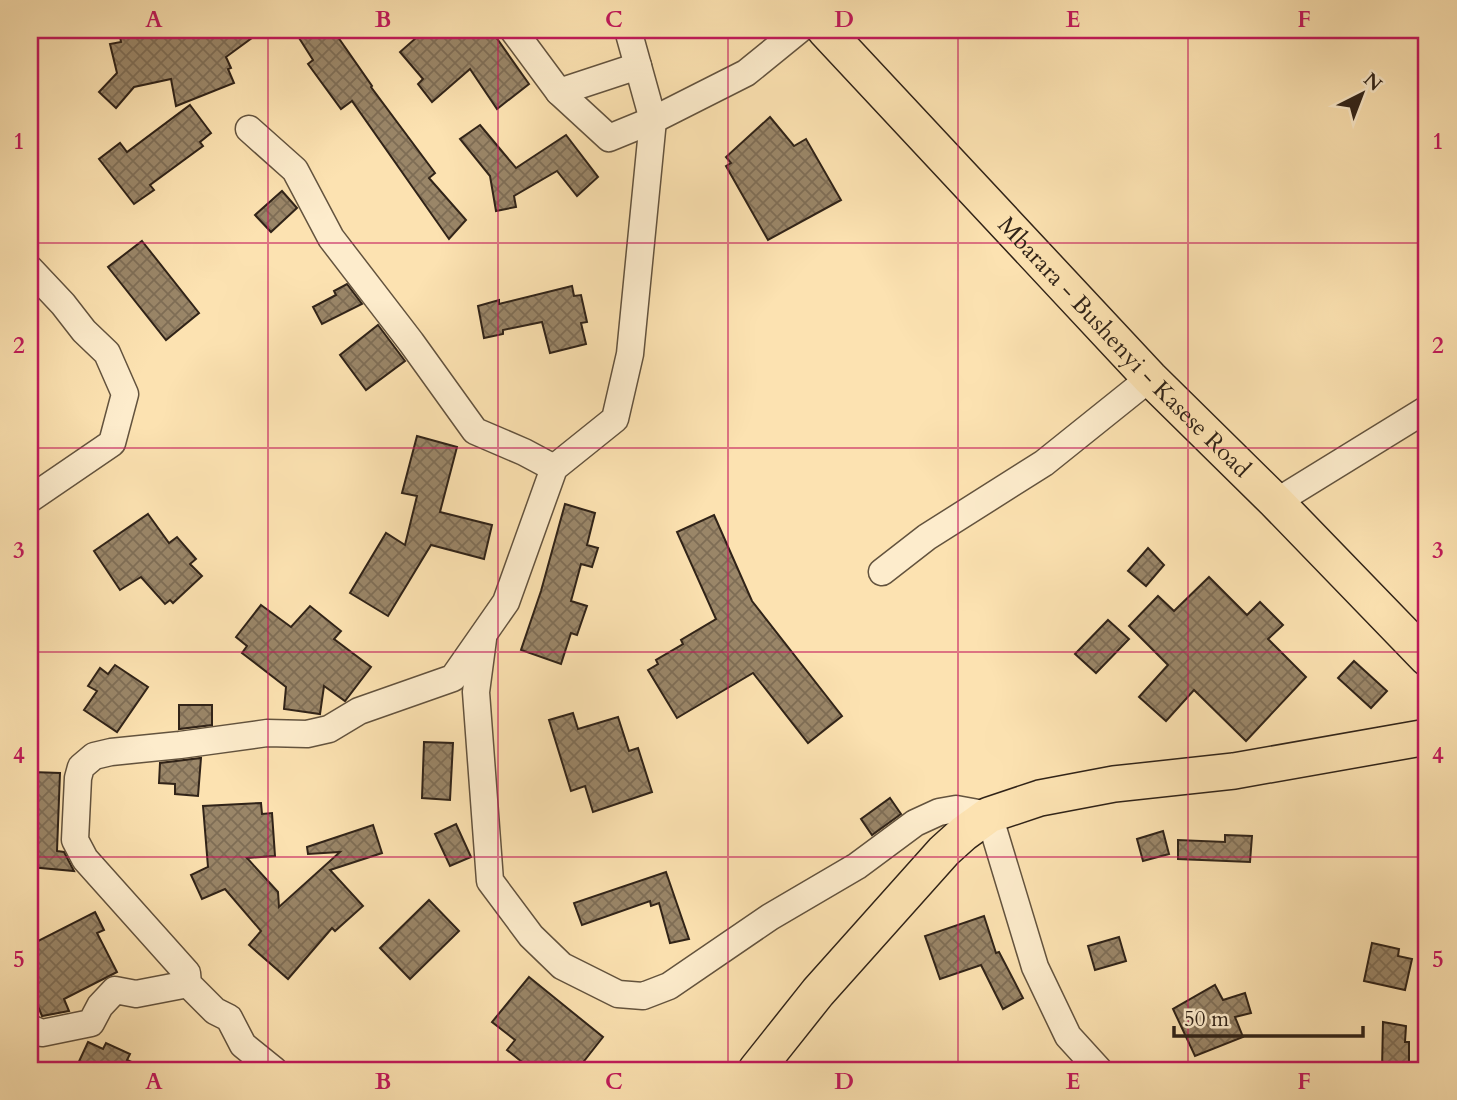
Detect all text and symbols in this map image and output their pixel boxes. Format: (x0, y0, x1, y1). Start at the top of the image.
text: A (145, 4, 163, 35)
text: B (375, 4, 391, 35)
text: C (605, 4, 623, 35)
text: D (834, 4, 854, 35)
text: E (1066, 4, 1080, 35)
text: F (1297, 4, 1311, 35)
north arrow (1328, 60, 1398, 130)
text: N (1358, 67, 1388, 98)
text: 1 (13, 126, 25, 157)
text: 1 (1432, 126, 1444, 157)
street label: Mbarara - Bushenyi - Kasese Road (990, 209, 1258, 485)
text: 2 (13, 330, 25, 361)
text: 2 (1432, 330, 1444, 361)
text: 3 (13, 535, 25, 566)
text: 3 (1432, 535, 1444, 566)
text: 4 (13, 740, 25, 771)
text: 4 (1432, 740, 1444, 771)
text: 5 (13, 944, 25, 975)
text: 5 (1432, 944, 1444, 975)
scale bar (1174, 995, 1362, 1039)
text: 50 m (1184, 1005, 1229, 1034)
text: A (145, 1066, 163, 1097)
text: B (375, 1066, 391, 1097)
text: C (605, 1066, 623, 1097)
text: D (834, 1066, 854, 1097)
text: E (1066, 1066, 1080, 1097)
text: F (1297, 1066, 1311, 1097)

